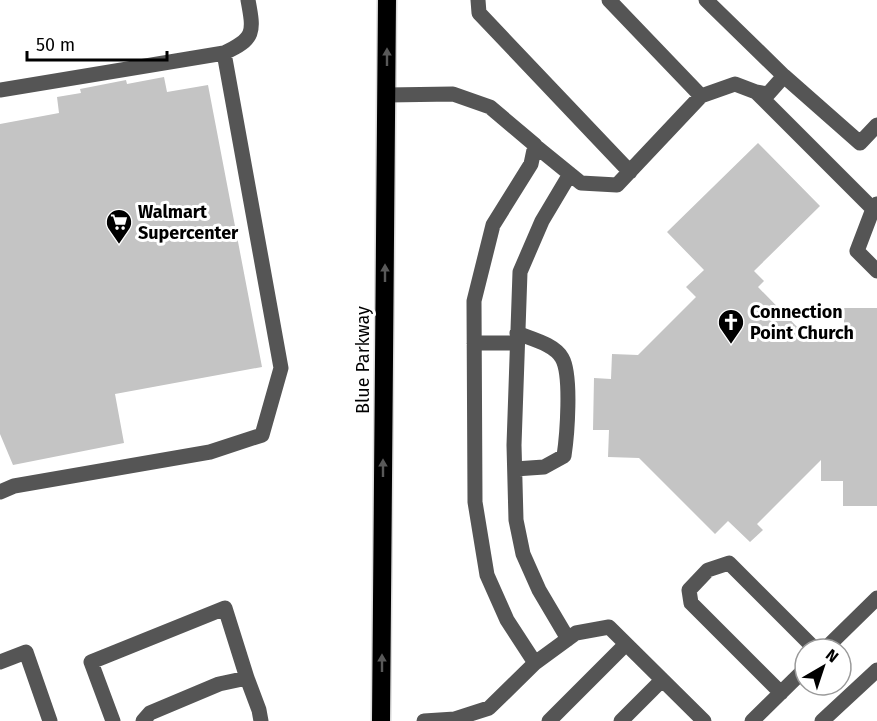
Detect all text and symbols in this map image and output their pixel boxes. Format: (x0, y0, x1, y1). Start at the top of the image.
scale bar (27, 24, 166, 62)
text: 50 m (36, 34, 75, 56)
one-way arrow (382, 47, 392, 66)
place label: Walmart Supercenter (138, 201, 239, 244)
supermarket icon: Walmart Supercenter (104, 207, 134, 245)
one-way arrow (380, 263, 390, 282)
place label: Connection Point Church (750, 301, 854, 344)
street label: Blue Parkway (352, 306, 374, 414)
church icon: Connection Point Church (716, 307, 746, 345)
one-way arrow (379, 458, 388, 477)
north arrow (793, 637, 853, 697)
text: N (822, 645, 842, 666)
one-way arrow (377, 653, 387, 672)

